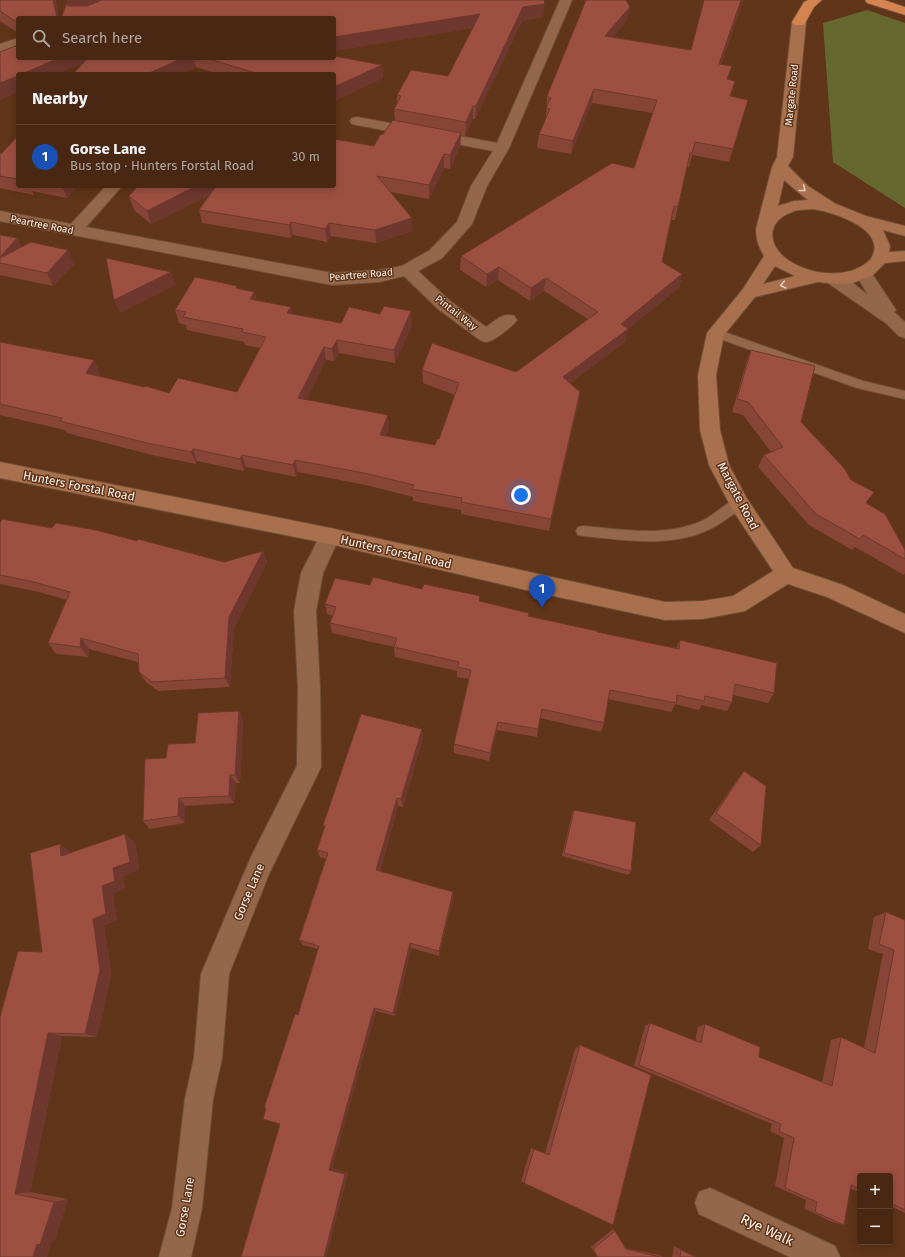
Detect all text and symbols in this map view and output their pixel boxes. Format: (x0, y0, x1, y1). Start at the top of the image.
search box (16, 16, 336, 60)
icon: search (30, 27, 52, 49)
text: Search here (62, 29, 142, 47)
street label: Margate Road (783, 64, 801, 126)
text: Nearby (32, 88, 87, 109)
text: Gorse Lane (70, 140, 146, 158)
text: 1 (42, 149, 48, 164)
text: 30 m (292, 149, 320, 164)
text: Bus stop · Hunters Forstal Road (70, 158, 254, 173)
one-way arrow (799, 184, 806, 191)
street label: Peartree Road (9, 213, 75, 237)
street label: Peartree Road (329, 266, 393, 284)
one-way arrow (780, 280, 786, 288)
street label: Pintail Way (433, 293, 479, 333)
street label: Margate Road (714, 460, 762, 532)
street label: Hunters Forstal Road (22, 468, 136, 504)
your location (511, 485, 531, 505)
street label: Hunters Forstal Road (339, 532, 453, 572)
pin: 1 (529, 575, 555, 608)
street label: Gorse Lane (231, 862, 267, 922)
map controls (857, 1173, 893, 1245)
button: + (857, 1173, 893, 1209)
street label: Gorse Lane (173, 1176, 197, 1238)
button: − (857, 1209, 893, 1245)
street label: Rye Walk (738, 1210, 797, 1250)

